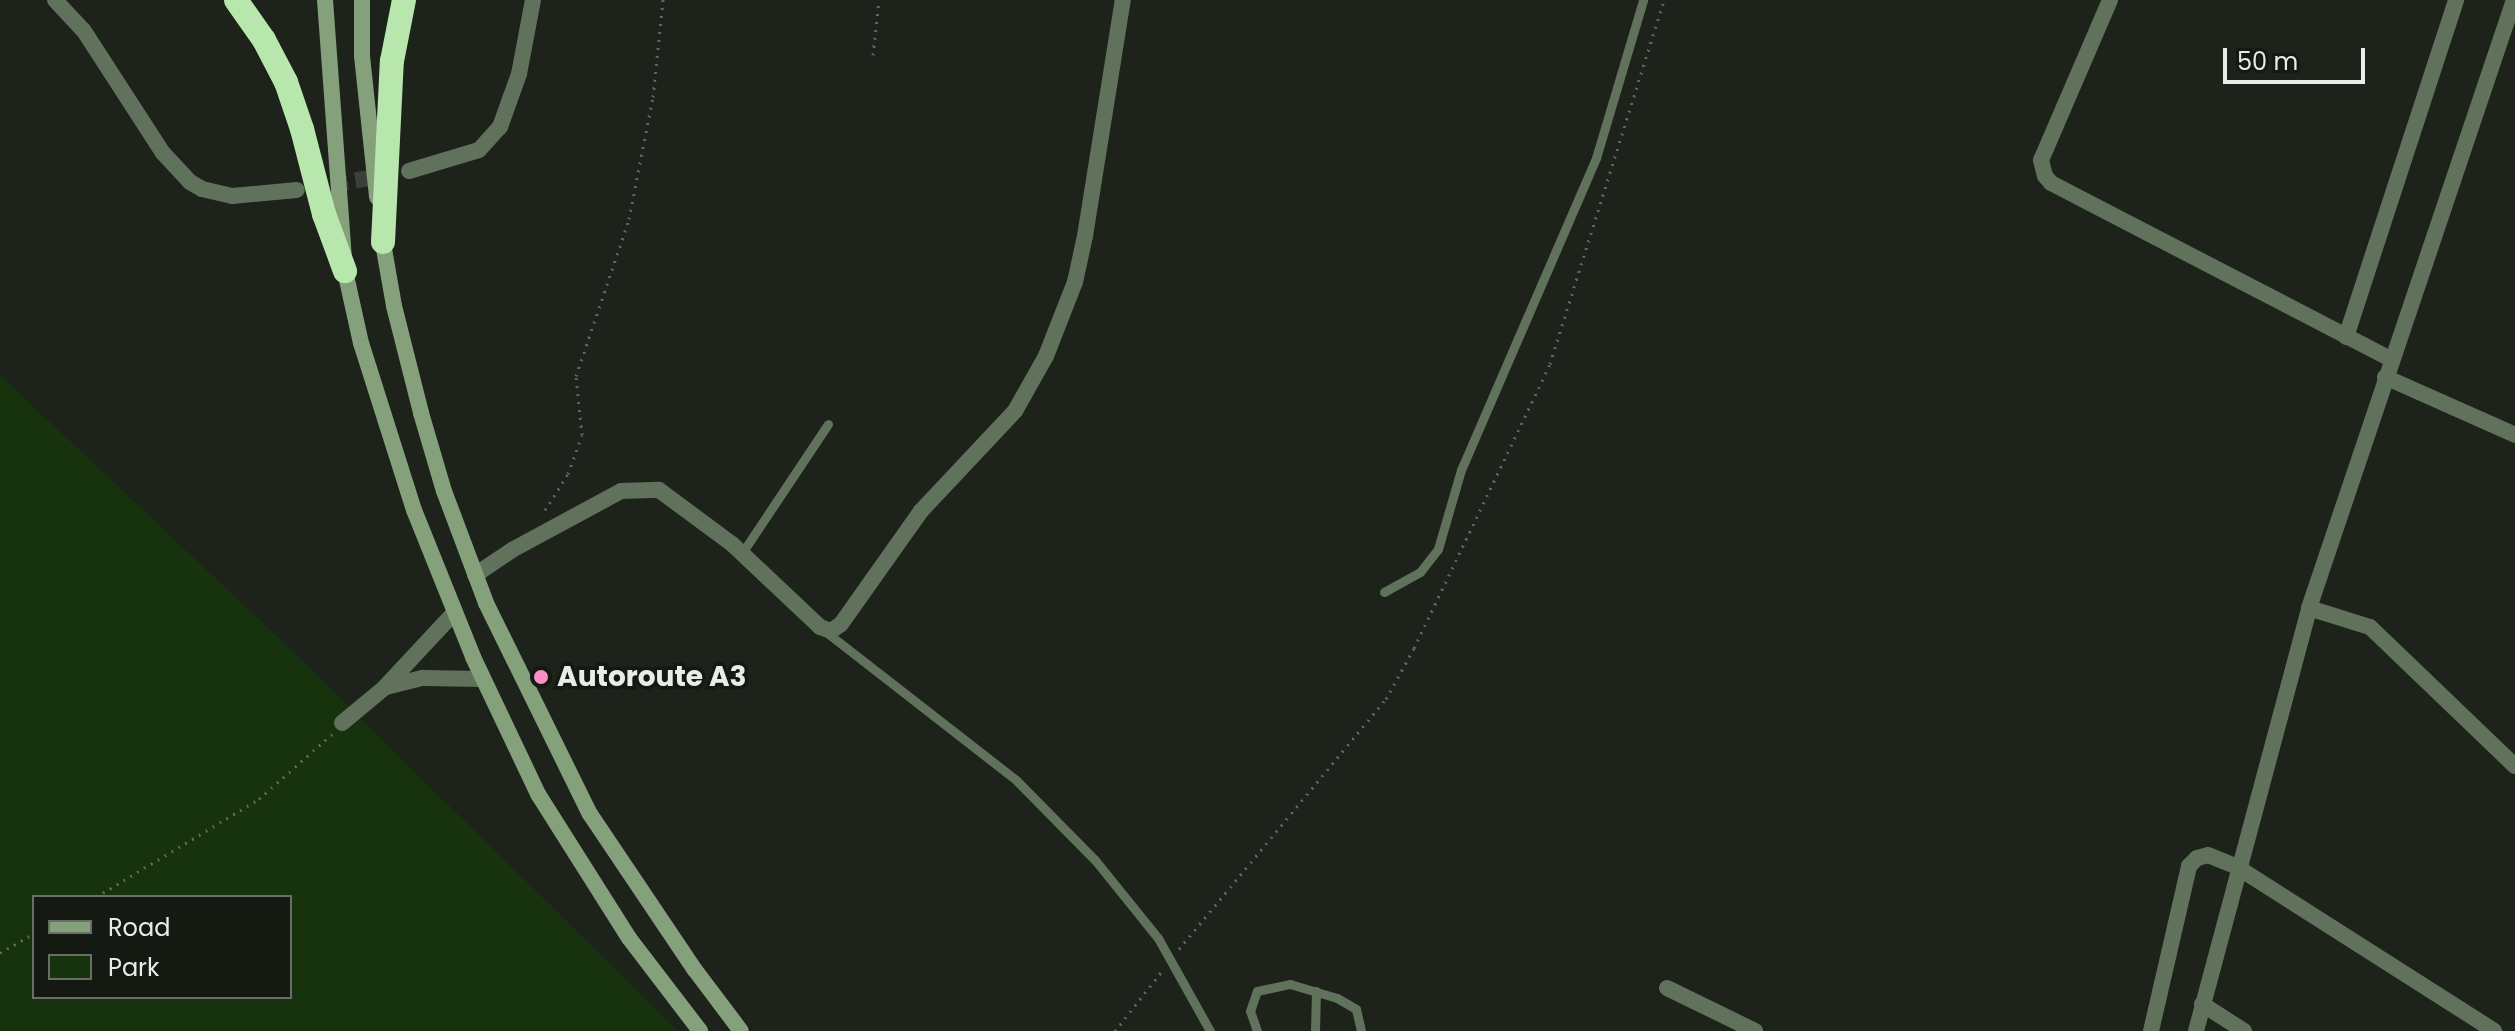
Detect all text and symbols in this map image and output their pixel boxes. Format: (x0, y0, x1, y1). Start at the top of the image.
scale bar (2227, 32, 2369, 82)
text: 50 m (2237, 45, 2298, 78)
place label: Autoroute A3 (557, 660, 747, 694)
marker: Autoroute A3 (532, 668, 550, 686)
legend (32, 895, 292, 999)
text: Road (108, 911, 170, 944)
text: Park (108, 951, 159, 984)

